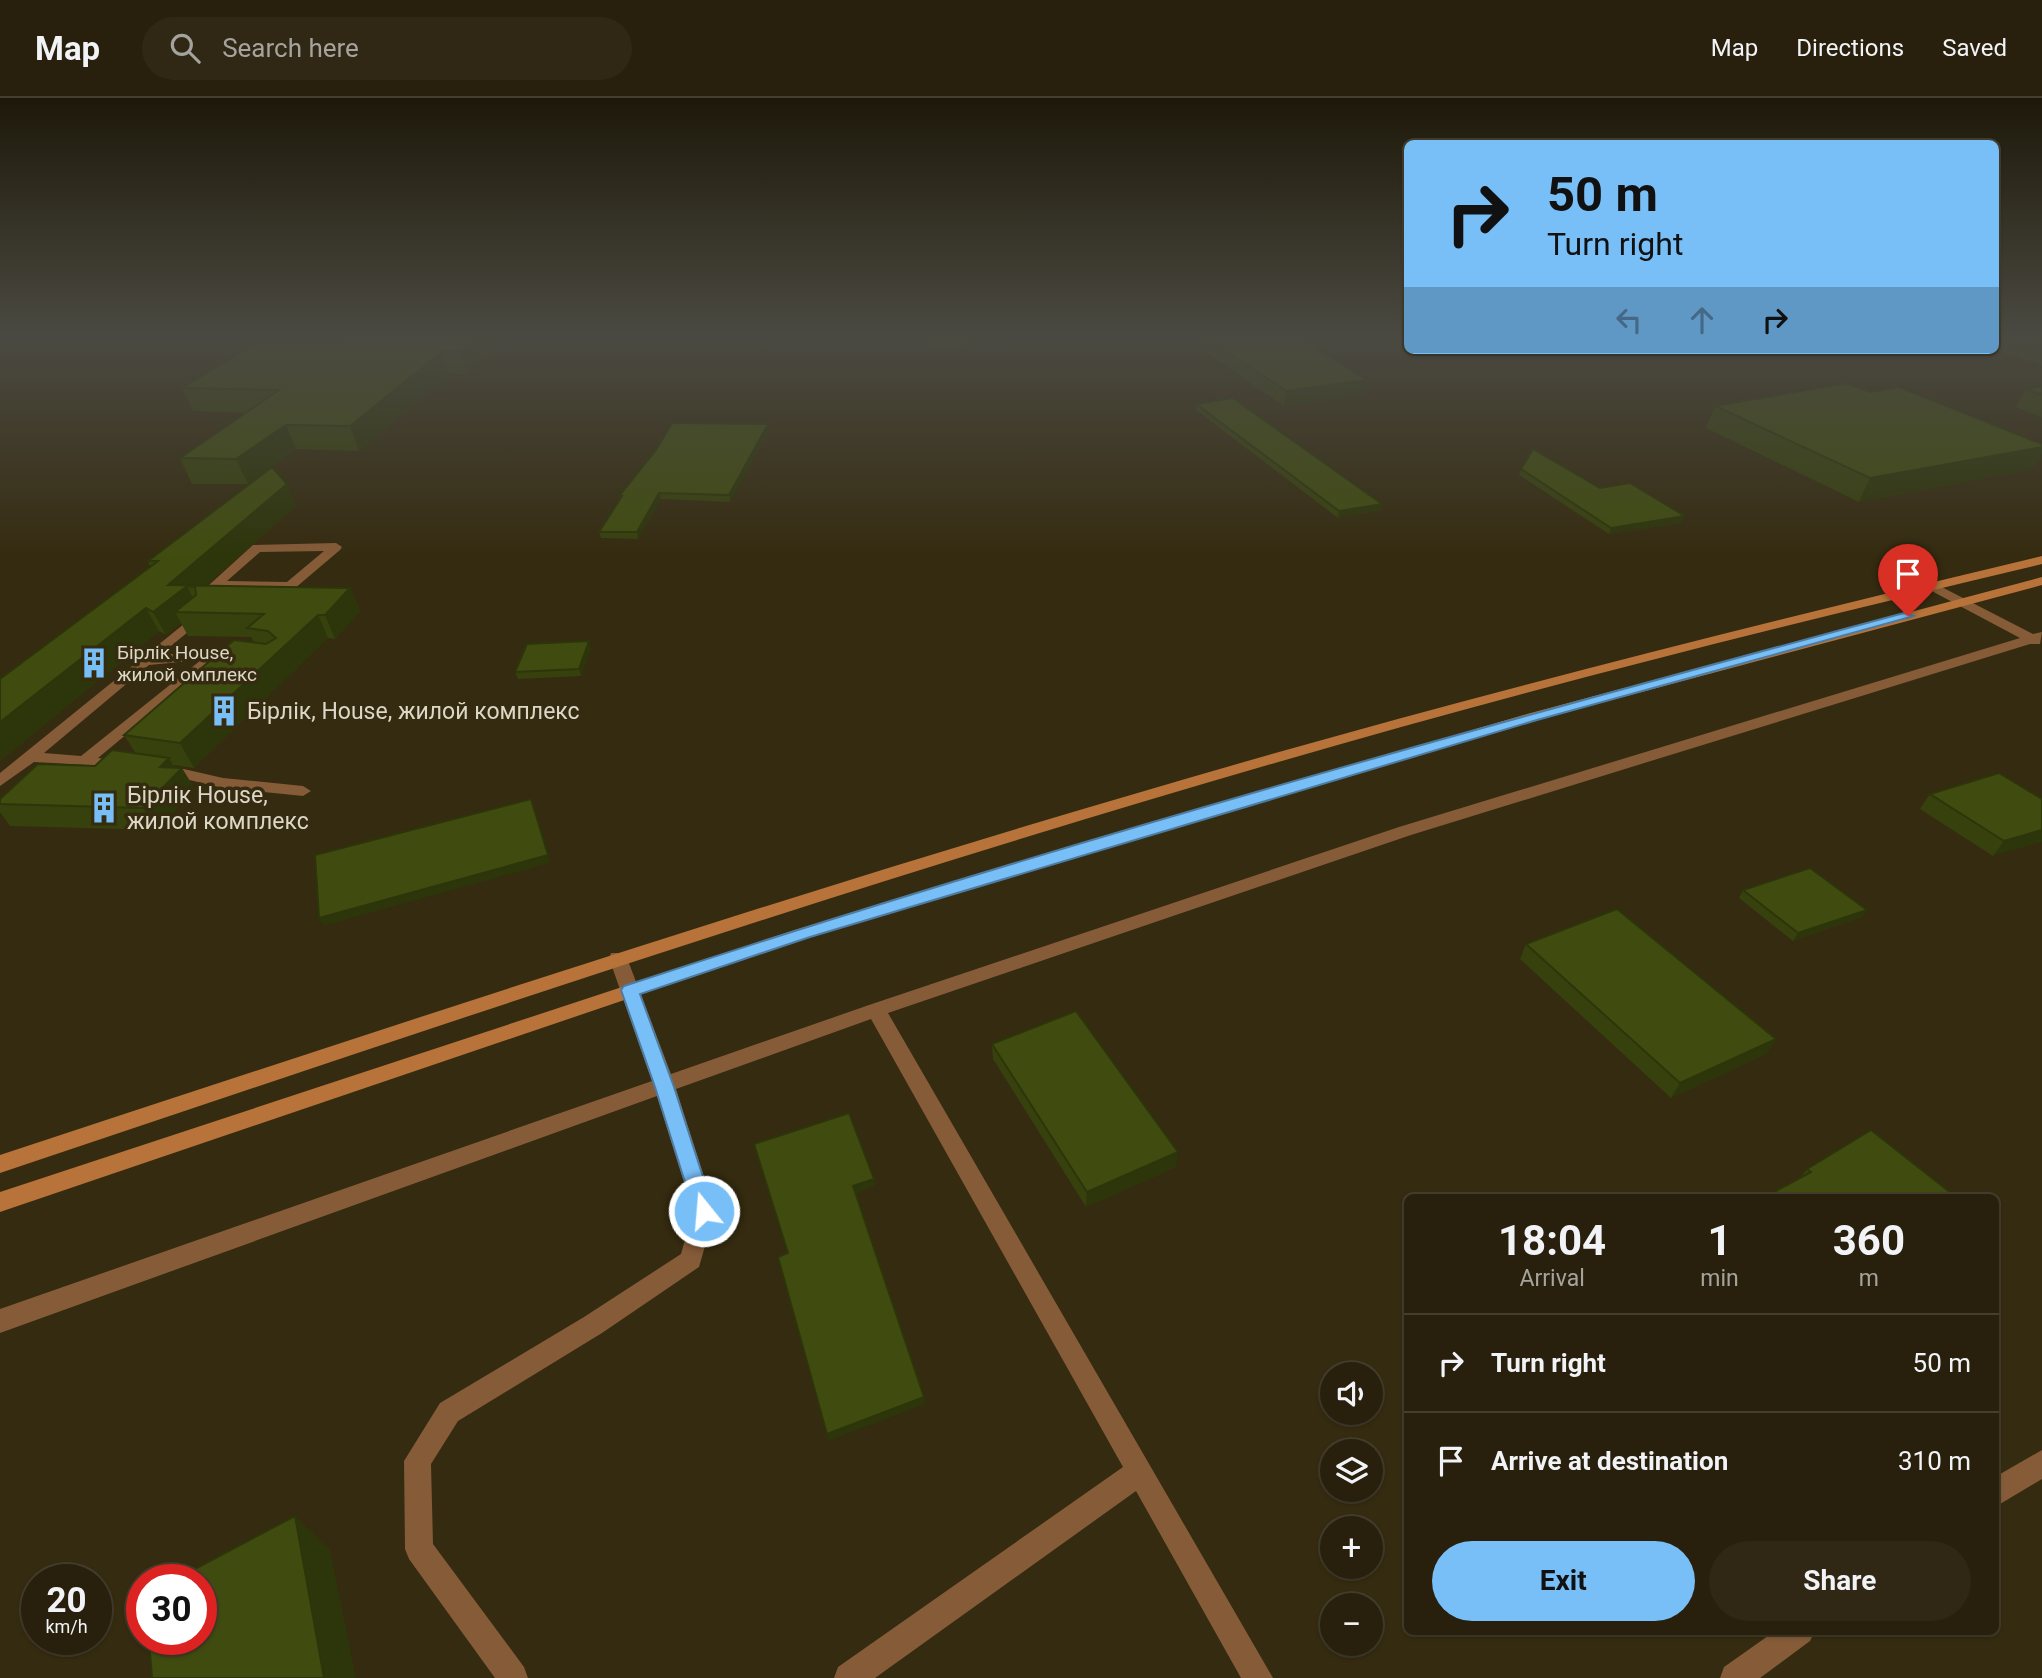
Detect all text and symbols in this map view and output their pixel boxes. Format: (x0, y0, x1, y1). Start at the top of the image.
search box (142, 17, 632, 80)
text: Map (35, 29, 100, 68)
icon: search (166, 29, 204, 67)
text: Search here (222, 33, 359, 63)
text: Map (1711, 34, 1758, 62)
text: Directions (1796, 34, 1904, 62)
text: Saved (1942, 34, 2007, 62)
text: 50 m (1547, 166, 1658, 223)
icon: right (1432, 168, 1523, 259)
text: Turn right (1547, 225, 1683, 263)
icon: left (1610, 301, 1648, 339)
icon: ahead (1683, 301, 1721, 339)
icon: right (1756, 301, 1794, 339)
pin (1878, 544, 1938, 616)
icon: arrive (1889, 555, 1927, 593)
place label: Бірлік House, жилой омплекс (117, 641, 257, 686)
building icon: Бірлік House, жилой омплекс (77, 646, 111, 680)
building icon: Бірлік, House, жилой комплекс (207, 694, 241, 728)
place label: Бірлік, House, жилой комплекс (247, 698, 580, 725)
place label: Бірлік House, жилой комплекс (127, 782, 309, 835)
building icon: Бірлік House, жилой комплекс (87, 791, 121, 825)
position arrow (667, 1174, 741, 1248)
text: 18:04 (1498, 1216, 1606, 1265)
text: 1 (1707, 1216, 1732, 1265)
text: 360 (1833, 1216, 1905, 1265)
text: Arrival (1519, 1265, 1585, 1292)
text: min (1700, 1265, 1739, 1292)
text: m (1859, 1265, 1879, 1292)
icon: right (1432, 1344, 1470, 1382)
text: Turn right (1491, 1348, 1606, 1378)
text: 50 m (1913, 1348, 1971, 1378)
map controls (1320, 1362, 1383, 1656)
button: sound (1320, 1362, 1383, 1425)
button: layers (1320, 1439, 1383, 1502)
icon: arrive (1432, 1442, 1470, 1480)
text: Arrive at destination (1491, 1446, 1728, 1476)
text: 310 m (1898, 1446, 1971, 1476)
button: + (1320, 1516, 1383, 1579)
button: Exit (1432, 1541, 1695, 1621)
button: Share (1709, 1541, 1971, 1621)
speed limit sign: 30 (126, 1564, 217, 1655)
text: 20 (46, 1580, 87, 1621)
button: − (1320, 1593, 1383, 1656)
text: km/h (45, 1616, 88, 1637)

